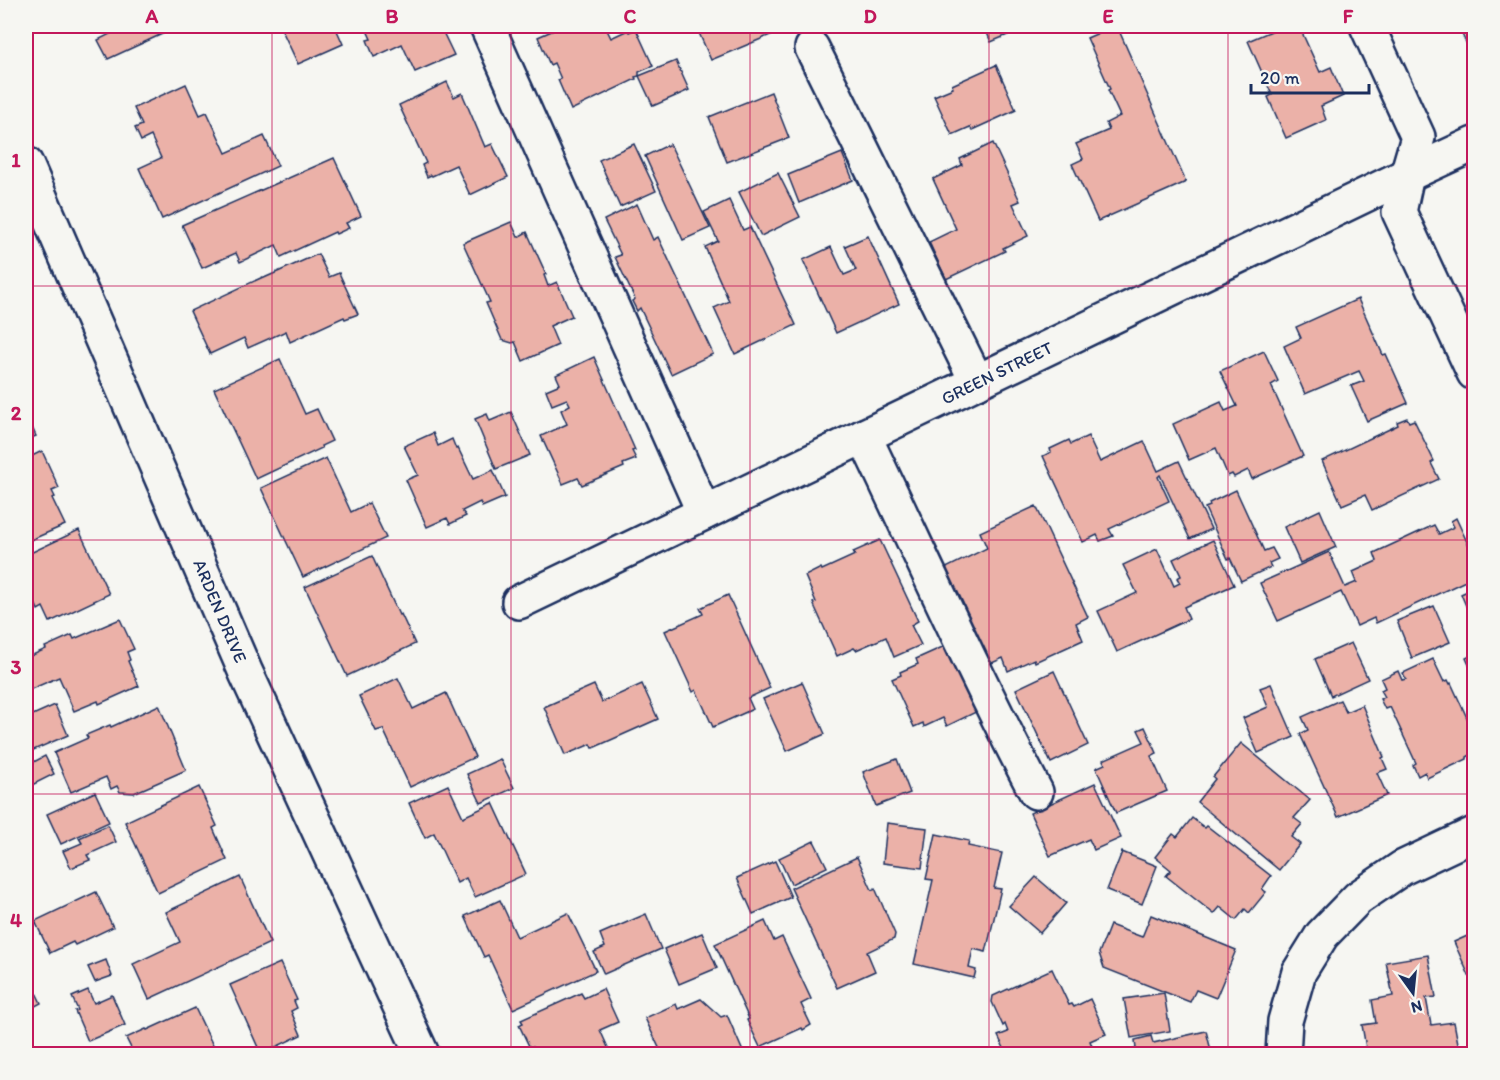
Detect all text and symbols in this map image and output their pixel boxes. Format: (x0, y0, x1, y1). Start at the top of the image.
text: A (145, 4, 159, 28)
text: B (386, 4, 399, 28)
text: C (624, 4, 637, 28)
text: D (863, 4, 877, 28)
text: E (1102, 4, 1114, 28)
text: F (1343, 4, 1354, 28)
scale bar (1251, 57, 1370, 95)
text: 20 m (1260, 67, 1300, 89)
text: 1 (11, 148, 21, 172)
street label: GREEN STREET (938, 337, 1056, 409)
text: 2 (11, 401, 22, 425)
street label: ARDEN DRIVE (188, 556, 252, 666)
text: 3 (11, 655, 22, 679)
text: 4 (10, 908, 22, 932)
north arrow (1383, 963, 1443, 1023)
text: N (1409, 996, 1424, 1018)

